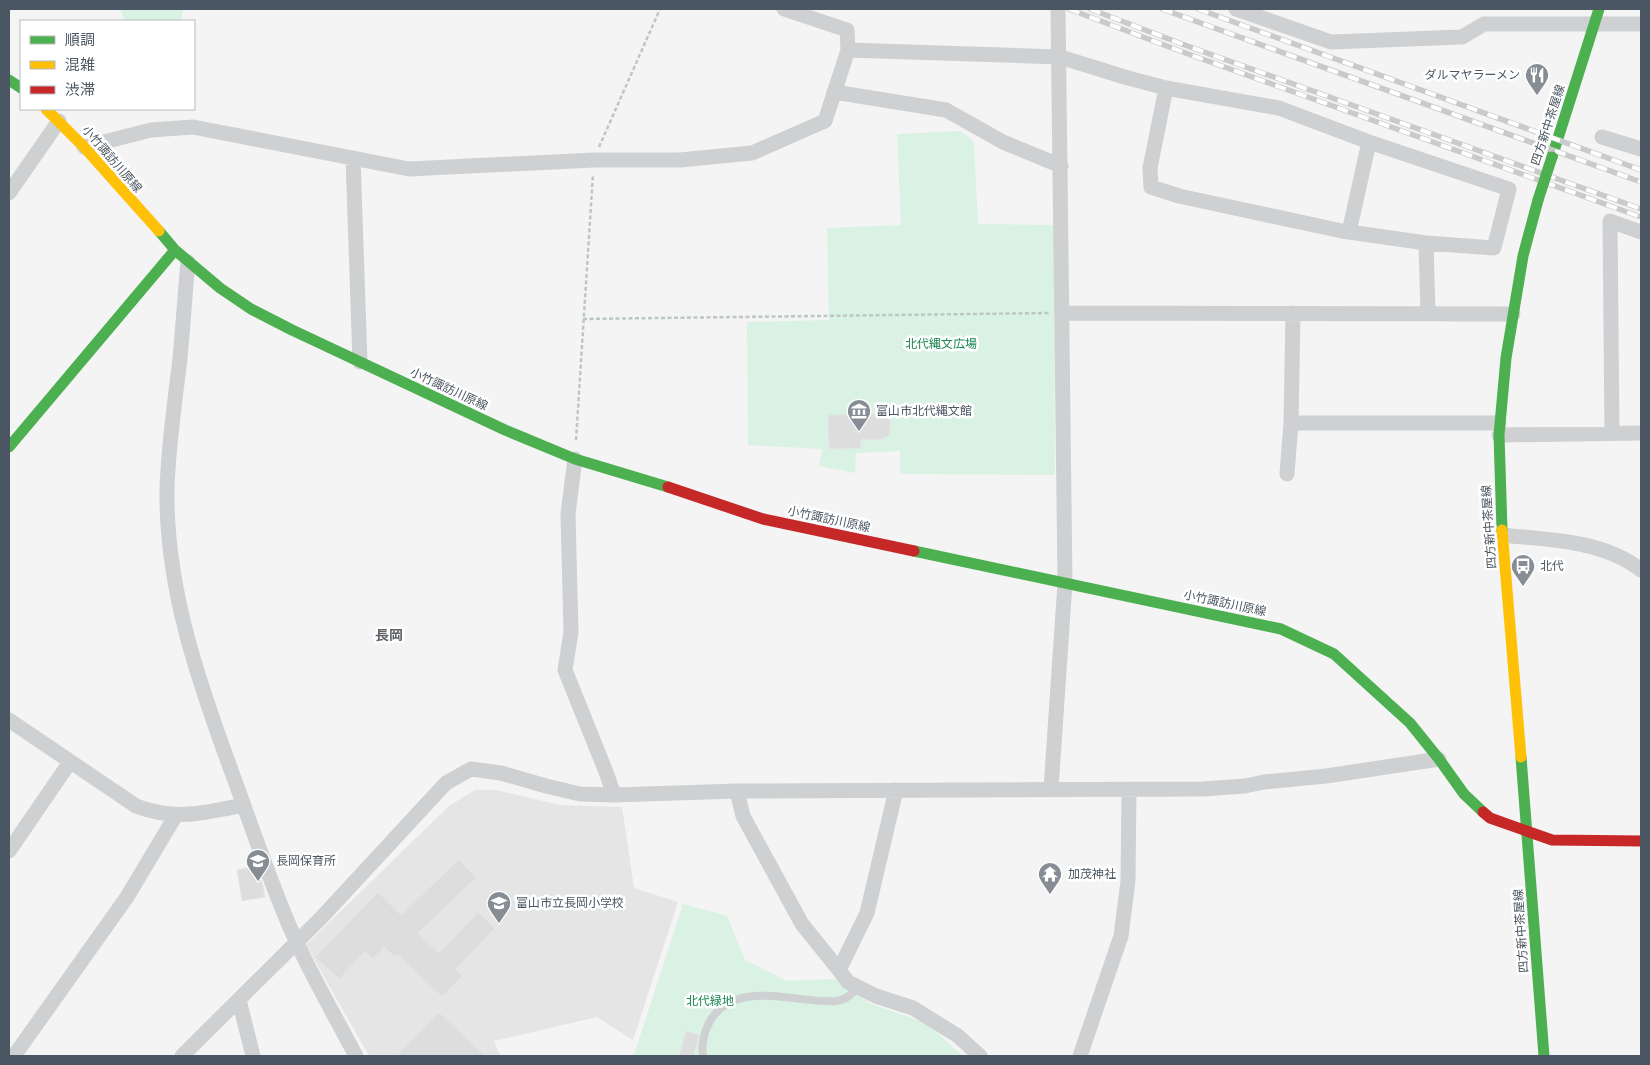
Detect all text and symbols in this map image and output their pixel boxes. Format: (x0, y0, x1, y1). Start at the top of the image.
legend (20, 20, 195, 110)
text: 順調 (65, 29, 95, 49)
text: 混雑 (65, 54, 95, 74)
restaurant icon: ダルマヤラーメン (1524, 62, 1550, 96)
place label: ダルマヤラーメン (1424, 66, 1520, 83)
text: 渋滞 (65, 79, 95, 99)
street label: 四方新中茶屋線 (1526, 82, 1569, 167)
street label: 小竹諏訪川原線 (78, 121, 146, 196)
park label: 北代縄文広場 (905, 335, 977, 352)
street label: 小竹諏訪川原線 (408, 363, 491, 414)
museum icon: 富山市北代縄文館 (846, 398, 872, 432)
place label: 富山市北代縄文館 (876, 402, 972, 419)
street label: 四方新中茶屋線 (1477, 485, 1500, 570)
street label: 小竹諏訪川原線 (786, 501, 872, 536)
bus stop icon: 北代 (1510, 553, 1536, 587)
place label: 北代 (1540, 557, 1564, 574)
street label: 小竹諏訪川原線 (1182, 585, 1268, 620)
district label: 長岡 (375, 625, 403, 644)
school or university icon: 長岡保育所 (245, 848, 271, 882)
place label: 長岡保育所 (276, 852, 336, 869)
temple icon: 加茂神社 (1037, 861, 1063, 895)
place label: 加茂神社 (1068, 865, 1116, 882)
street label: 四方新中茶屋線 (1509, 889, 1532, 974)
school or university icon: 富山市立長岡小学校 (486, 890, 512, 924)
place label: 富山市立長岡小学校 (516, 894, 624, 911)
park label: 北代緑地 (686, 992, 734, 1009)

